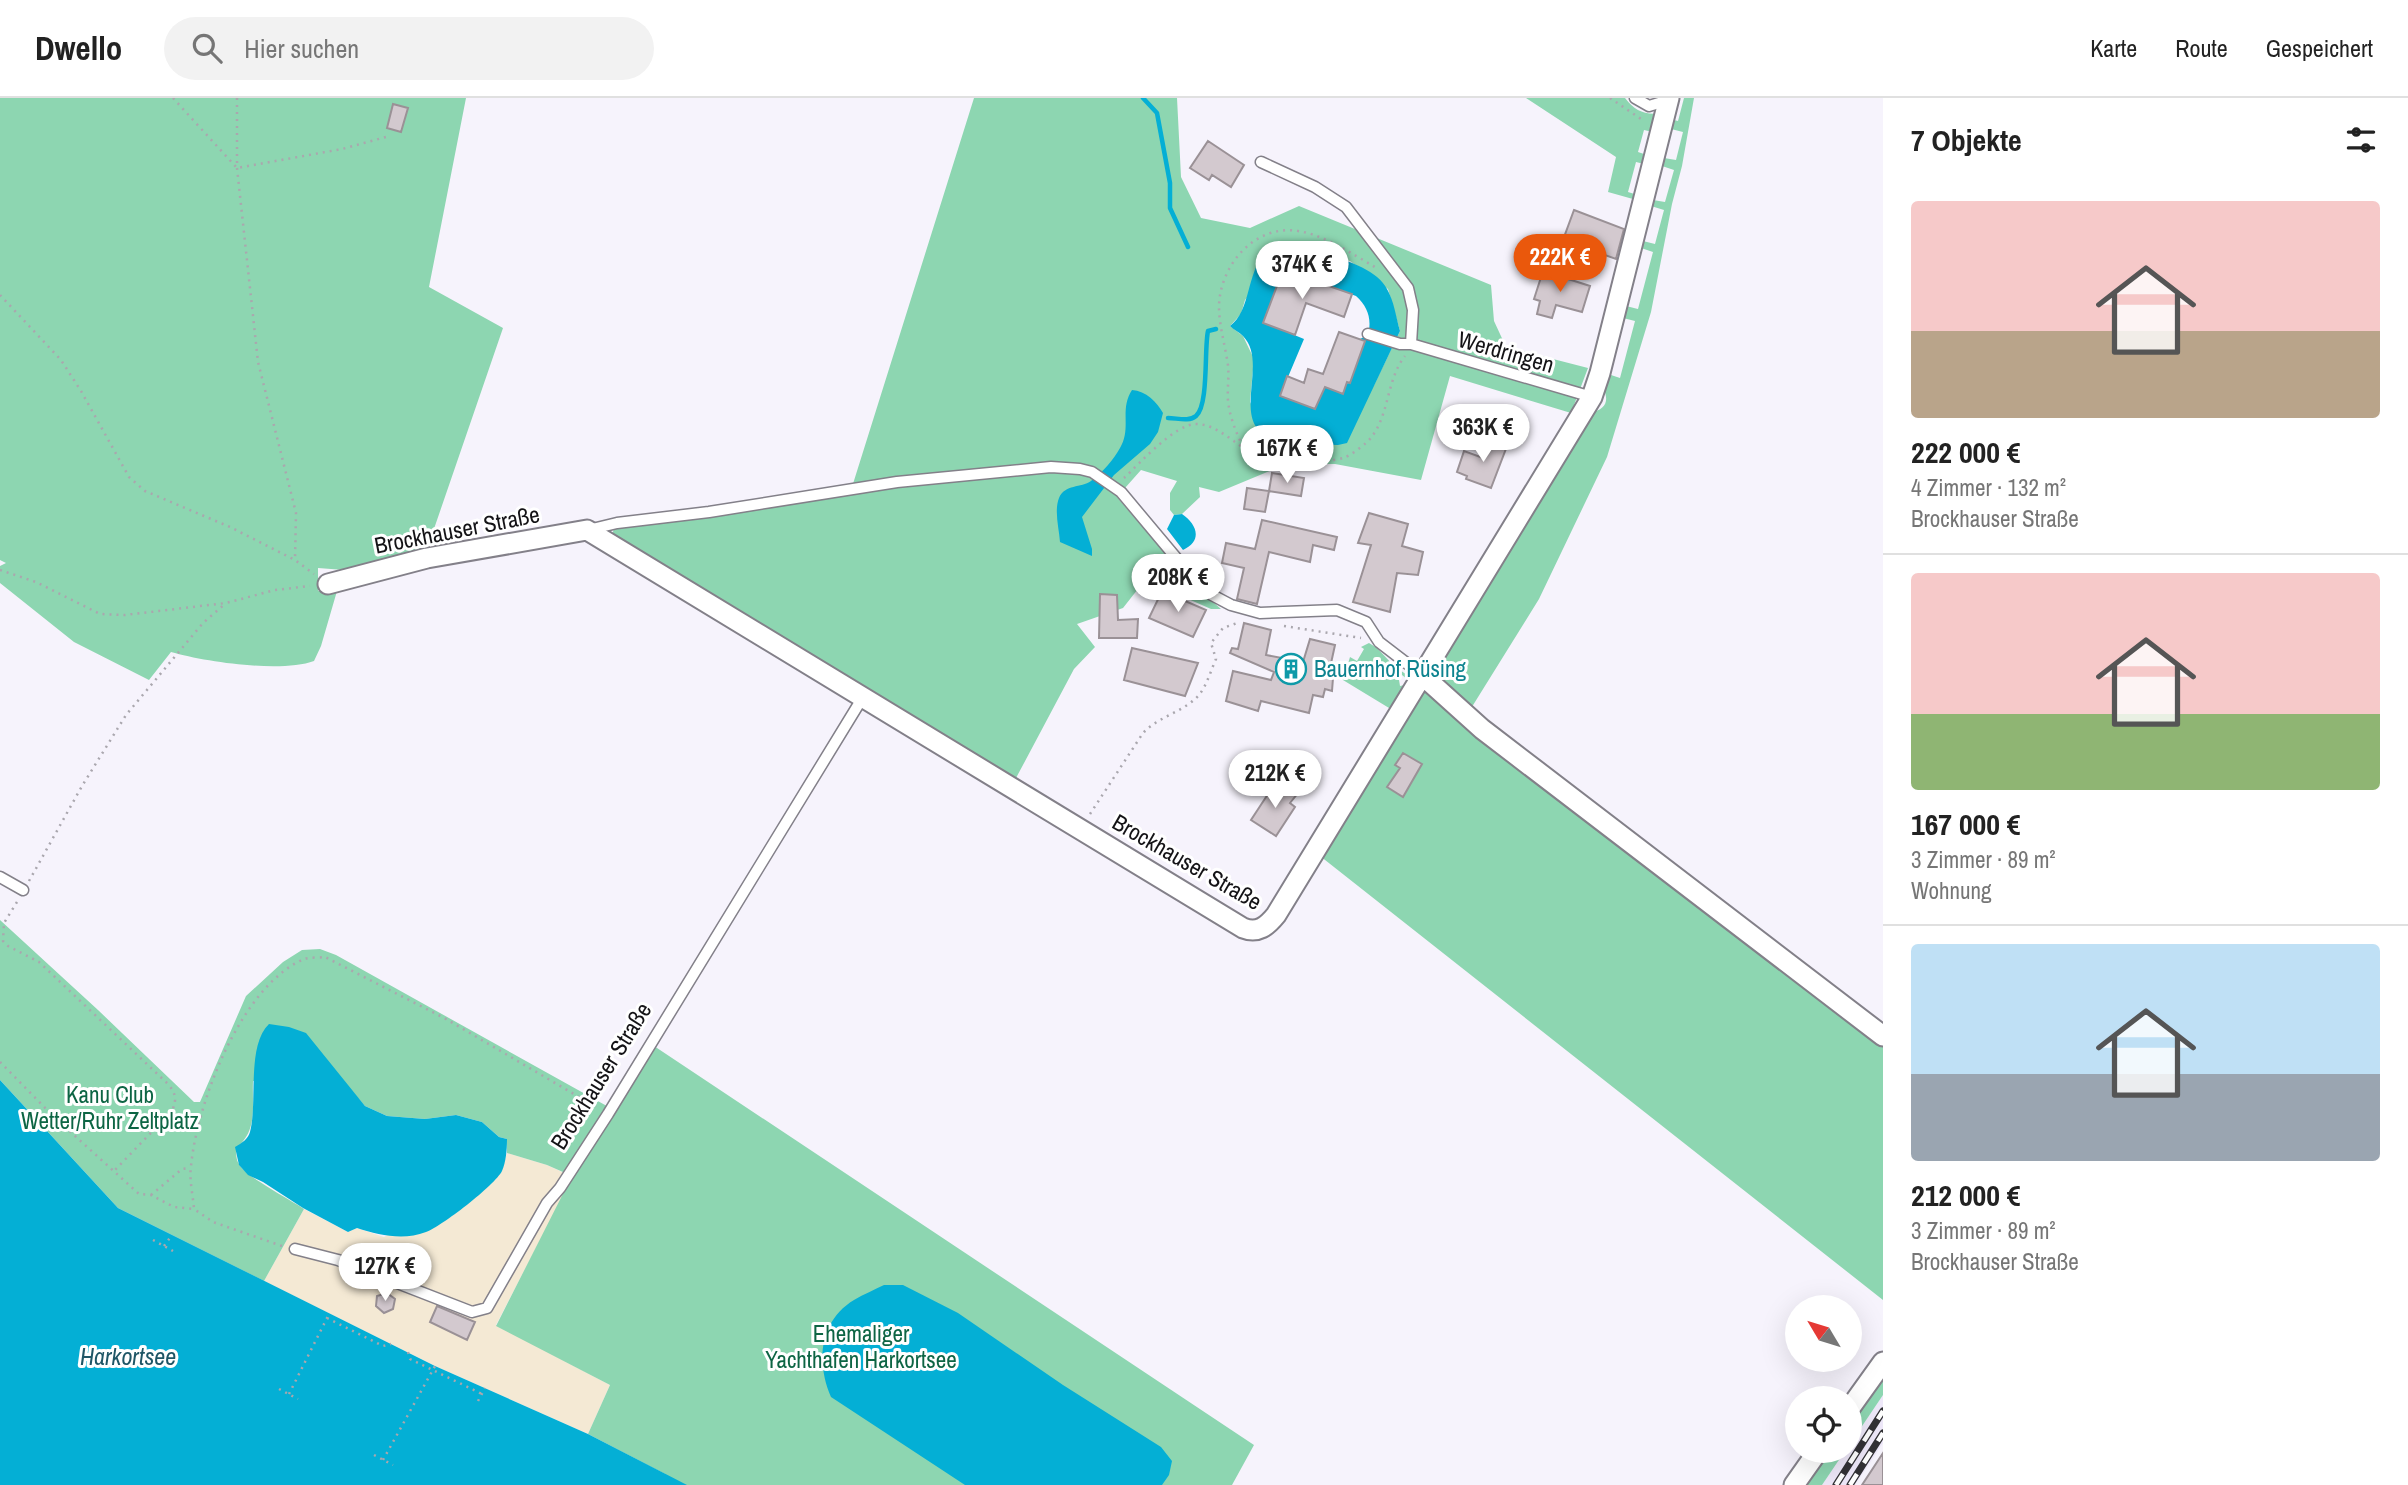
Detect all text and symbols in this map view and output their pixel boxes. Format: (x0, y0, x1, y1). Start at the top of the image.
search box (164, 17, 654, 80)
text: Dwello (35, 26, 122, 70)
icon: search (188, 29, 226, 67)
text: Hier suchen (244, 31, 359, 66)
text: Karte (2090, 32, 2137, 64)
text: Route (2175, 32, 2228, 64)
text: Gespeichert (2266, 32, 2373, 64)
text: 7 Objekte (1911, 120, 2022, 160)
icon: filters (2342, 121, 2380, 159)
pin: 222K € (1503, 234, 1617, 294)
text: 222K € (1530, 241, 1590, 272)
pin: 374K € (1245, 242, 1359, 301)
icon: home (2083, 247, 2209, 373)
text: 374K € (1272, 248, 1332, 279)
street label: Werdringen (1455, 323, 1558, 380)
pin: 363K € (1426, 404, 1540, 464)
text: 363K € (1453, 411, 1513, 442)
pin: 167K € (1230, 426, 1344, 485)
text: 167K € (1257, 432, 1317, 463)
text: 222 000 € (1911, 432, 2020, 472)
text: 4 Zimmer · 132 m² (1911, 472, 2066, 503)
street label: Brockhauser Straße (372, 498, 542, 561)
text: Brockhauser Straße (1911, 503, 2079, 534)
pin: 208K € (1121, 554, 1235, 614)
text: 208K € (1148, 561, 1208, 592)
icon: home (2083, 619, 2209, 745)
building icon: Bauernhof Rüsing (1274, 652, 1308, 686)
place label: Bauernhof Rüsing (1314, 653, 1467, 684)
pin: 212K € (1218, 750, 1332, 810)
text: 212K € (1245, 757, 1305, 788)
text: 167 000 € (1911, 804, 2020, 844)
street label: Brockhauser Straße (1107, 806, 1268, 917)
text: 3 Zimmer · 89 m² (1911, 844, 2056, 875)
text: Wohnung (1911, 875, 1991, 906)
icon: home (2083, 990, 2209, 1116)
street label: Brockhauser Straße (543, 996, 658, 1155)
park label: Kanu Club Wetter/Ruhr Zeltplatz (21, 1079, 199, 1136)
text: 212 000 € (1911, 1175, 2020, 1215)
text: 3 Zimmer · 89 m² (1911, 1215, 2056, 1246)
pin: 127K € (328, 1244, 442, 1303)
text: Brockhauser Straße (1911, 1246, 2079, 1277)
text: 127K € (355, 1250, 415, 1281)
north arrow (1785, 1295, 1862, 1372)
map controls (1785, 1295, 1862, 1463)
park label: Ehemaliger Yachthafen Harkortsee (765, 1318, 957, 1375)
water label: Harkortsee (80, 1340, 176, 1372)
button: locate (1785, 1386, 1862, 1463)

